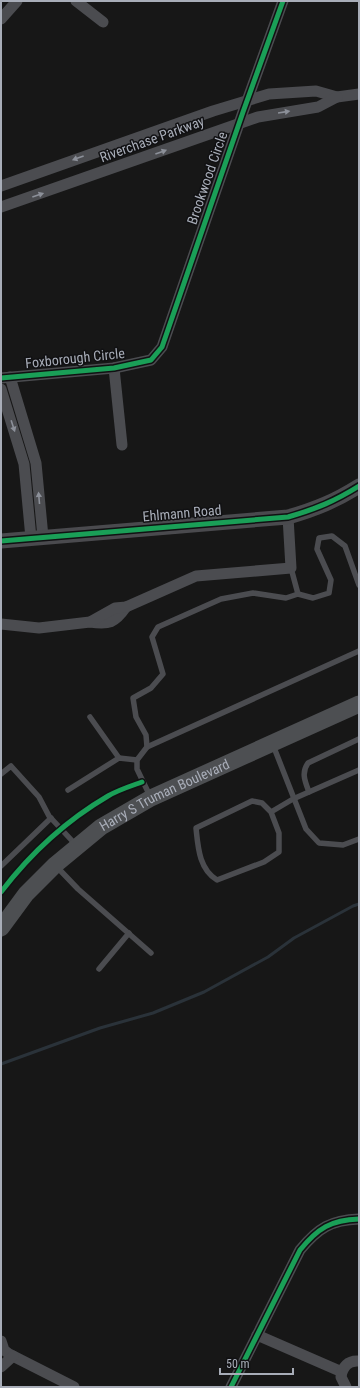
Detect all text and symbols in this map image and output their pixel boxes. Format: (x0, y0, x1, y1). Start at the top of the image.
one-way arrow (278, 109, 290, 115)
street label: Riverchase Parkway (98, 113, 206, 165)
street label: Brookwood Circle (184, 129, 230, 226)
one-way arrow (155, 149, 167, 155)
one-way arrow (71, 156, 83, 162)
one-way arrow (32, 191, 44, 197)
street label: Foxborough Circle (24, 345, 126, 371)
one-way arrow (11, 420, 17, 432)
one-way arrow (36, 492, 42, 504)
street label: Ehlmann Road (142, 502, 222, 524)
street label: Harry S Truman Boulevard (97, 756, 232, 834)
scale bar (220, 1350, 293, 1376)
text: 50 m (226, 1357, 250, 1371)

